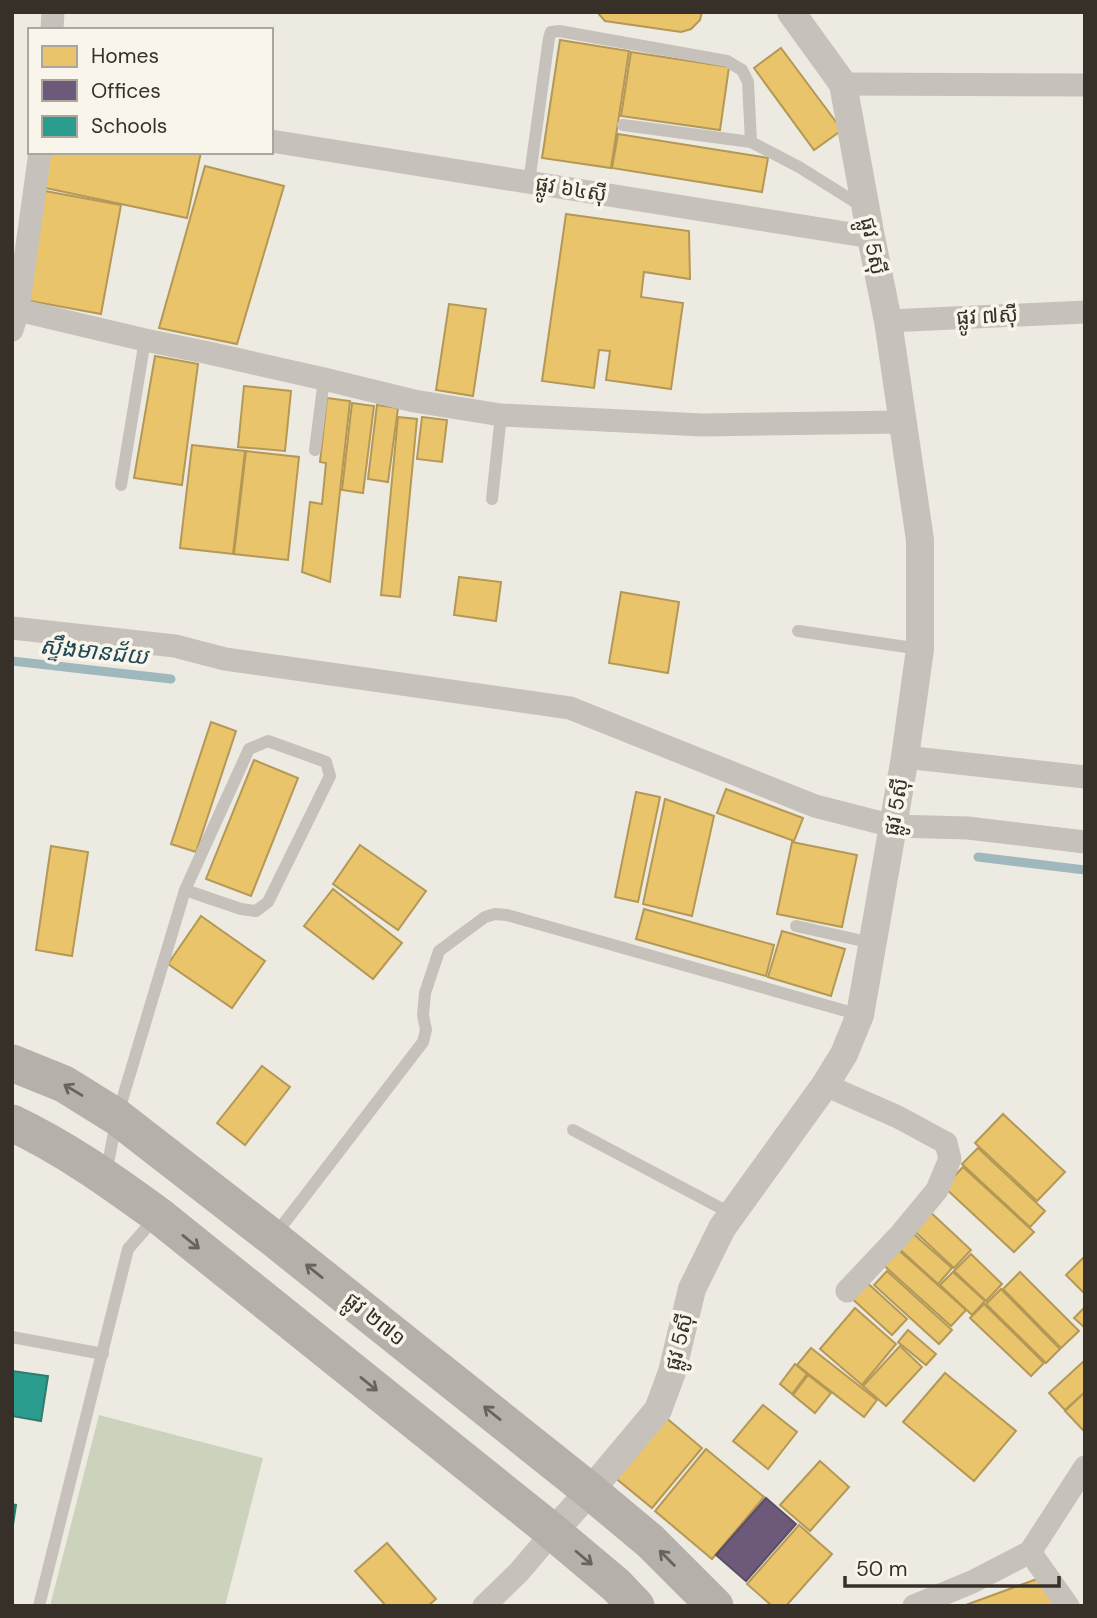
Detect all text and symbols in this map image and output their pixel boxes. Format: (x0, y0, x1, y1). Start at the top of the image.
legend (28, 28, 273, 154)
text: Homes (91, 42, 159, 70)
text: Offices (91, 77, 161, 105)
text: Schools (91, 112, 167, 140)
street label: ផ្លូវ ៦៤ស៊ី (532, 170, 609, 214)
street label: ផ្លូវ 5ស៊ី (849, 215, 892, 278)
street label: ផ្លូវ ៧ស៊ី (955, 300, 1019, 337)
water label: ស្ទឹងមានជ័យ (39, 630, 151, 672)
street label: ផ្លូវ 5ស៊ី (877, 776, 920, 839)
one-way arrow (64, 1083, 84, 1097)
one-way arrow (181, 1234, 200, 1249)
one-way arrow (306, 1263, 324, 1278)
street label: ផ្លូវ ២៧១ (335, 1286, 412, 1356)
street label: ផ្លូវ 5ស៊ី (658, 1310, 705, 1375)
one-way arrow (359, 1376, 377, 1392)
one-way arrow (483, 1405, 501, 1420)
scale bar (845, 1544, 1058, 1588)
one-way arrow (659, 1549, 676, 1566)
one-way arrow (574, 1550, 592, 1566)
text: 50 m (856, 1555, 907, 1583)

